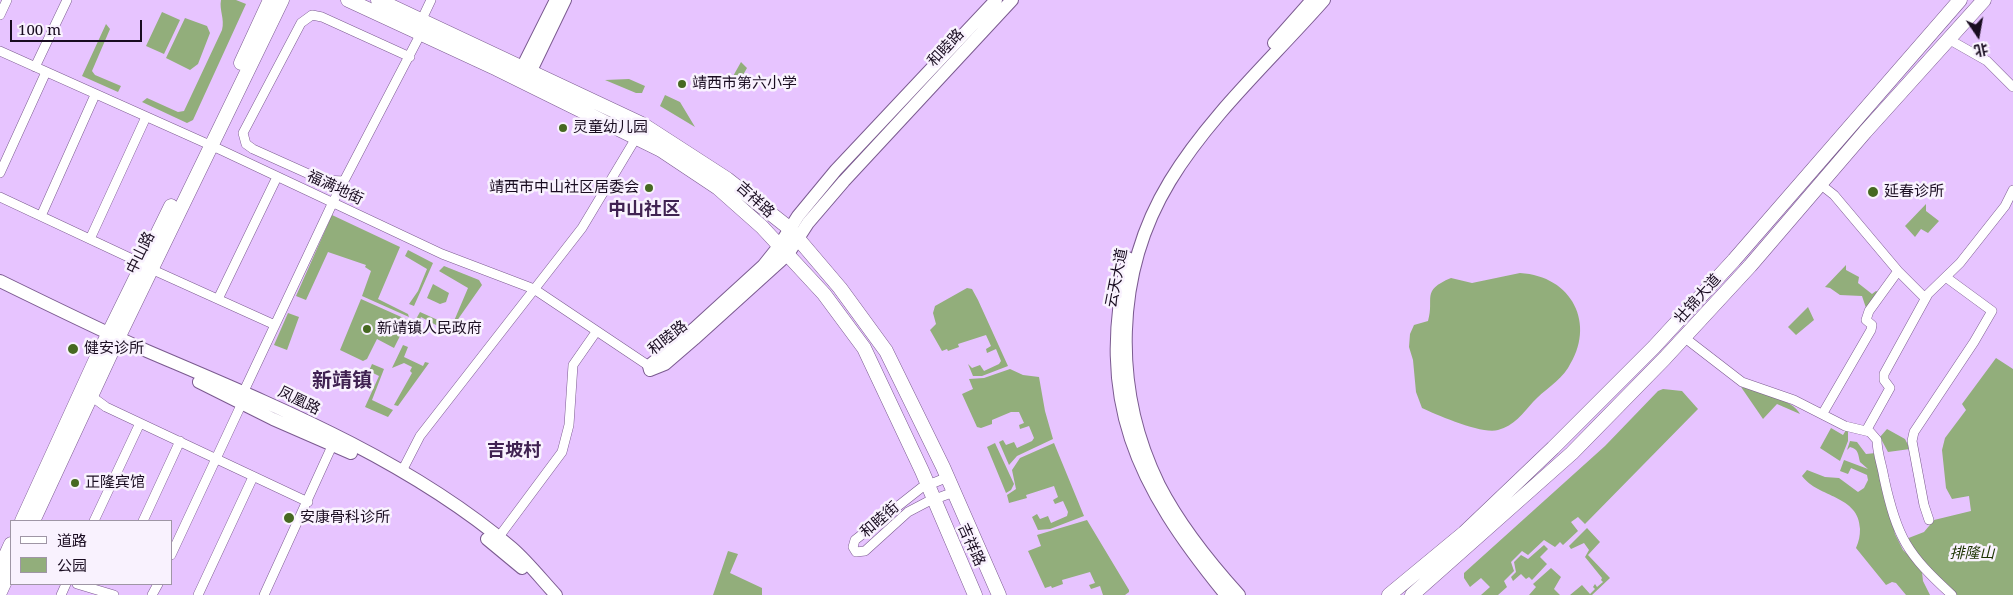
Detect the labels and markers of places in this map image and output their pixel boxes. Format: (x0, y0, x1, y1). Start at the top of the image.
place label: 靖西市第六小学 (692, 75, 797, 93)
marker: 靖西市第六小学 (676, 78, 688, 90)
place label: 灵童幼儿园 (573, 119, 648, 137)
marker: 灵童幼儿园 (557, 122, 569, 134)
place label: 靖西市中山社区居委会 (489, 179, 639, 197)
marker: 靖西市中山社区居委会 (643, 182, 655, 194)
place label: 延春诊所 (1884, 183, 1944, 201)
marker: 延春诊所 (1866, 185, 1880, 199)
place label: 新靖镇人民政府 (377, 320, 482, 338)
marker: 新靖镇人民政府 (361, 323, 373, 335)
place label: 健安诊所 (84, 340, 144, 358)
marker: 健安诊所 (66, 342, 80, 356)
place label: 正隆宾馆 (85, 474, 145, 492)
marker: 正隆宾馆 (69, 477, 81, 489)
place label: 安康骨科诊所 (300, 509, 390, 527)
marker: 安康骨科诊所 (282, 511, 296, 525)

